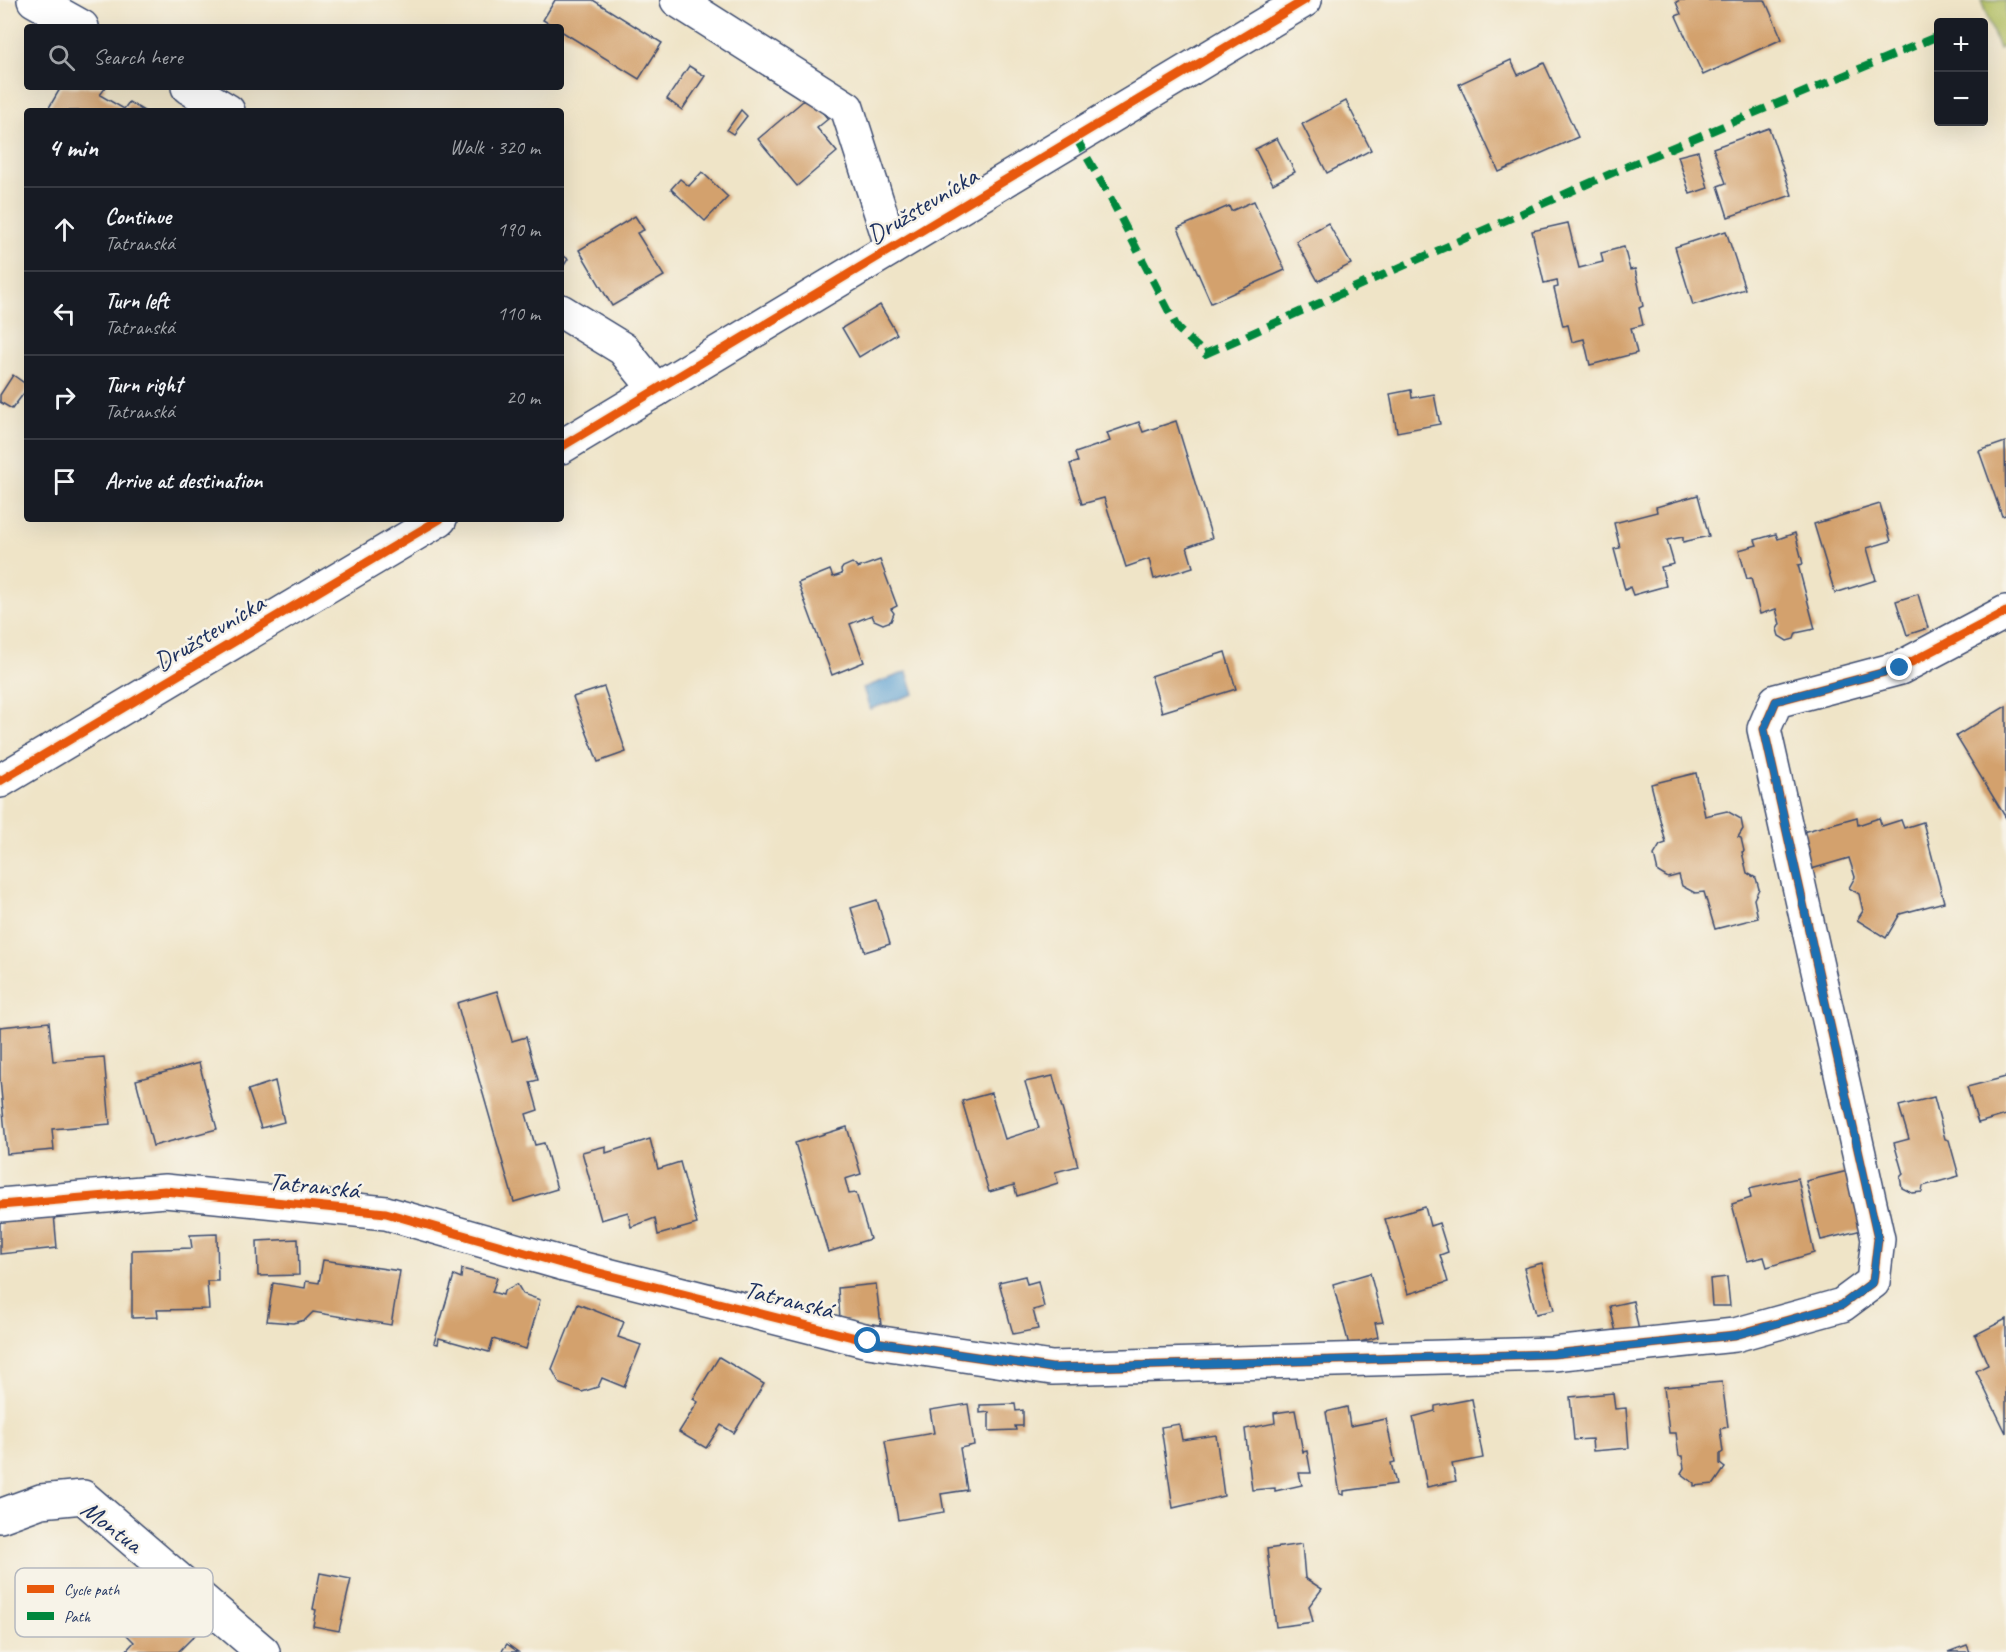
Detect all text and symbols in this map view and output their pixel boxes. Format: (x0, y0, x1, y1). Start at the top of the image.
map controls (1934, 18, 1988, 126)
button: + (1934, 18, 1988, 72)
search box (24, 24, 564, 90)
icon: search (45, 41, 78, 74)
text: Search here (93, 43, 183, 71)
button: − (1934, 72, 1988, 126)
text: 4 min (48, 131, 98, 164)
text: Walk · 320 m (450, 135, 540, 160)
street label: Družstevnícka (861, 159, 985, 251)
text: Continue (105, 203, 171, 231)
icon: ahead (48, 213, 81, 246)
text: 190 m (497, 217, 540, 242)
text: Tatranská (105, 231, 175, 256)
text: Turn left (105, 287, 169, 315)
icon: left (48, 297, 81, 330)
text: 110 m (497, 301, 540, 326)
text: Tatranská (105, 315, 175, 340)
text: Turn right (105, 371, 182, 399)
icon: right (48, 381, 81, 414)
text: 20 m (506, 385, 540, 410)
text: Tatranská (105, 399, 175, 424)
icon: arrive (48, 465, 81, 498)
text: Arrive at destination (105, 467, 262, 495)
street label: Družstevnícka (148, 586, 272, 678)
route end (1886, 654, 1912, 680)
street label: Tatranská (267, 1164, 363, 1207)
street label: Tatranská (741, 1272, 839, 1327)
route start (854, 1327, 880, 1353)
street label: Montua (74, 1493, 151, 1562)
legend (15, 1568, 213, 1637)
text: Cycle path (64, 1580, 120, 1600)
text: Path (64, 1607, 91, 1627)

